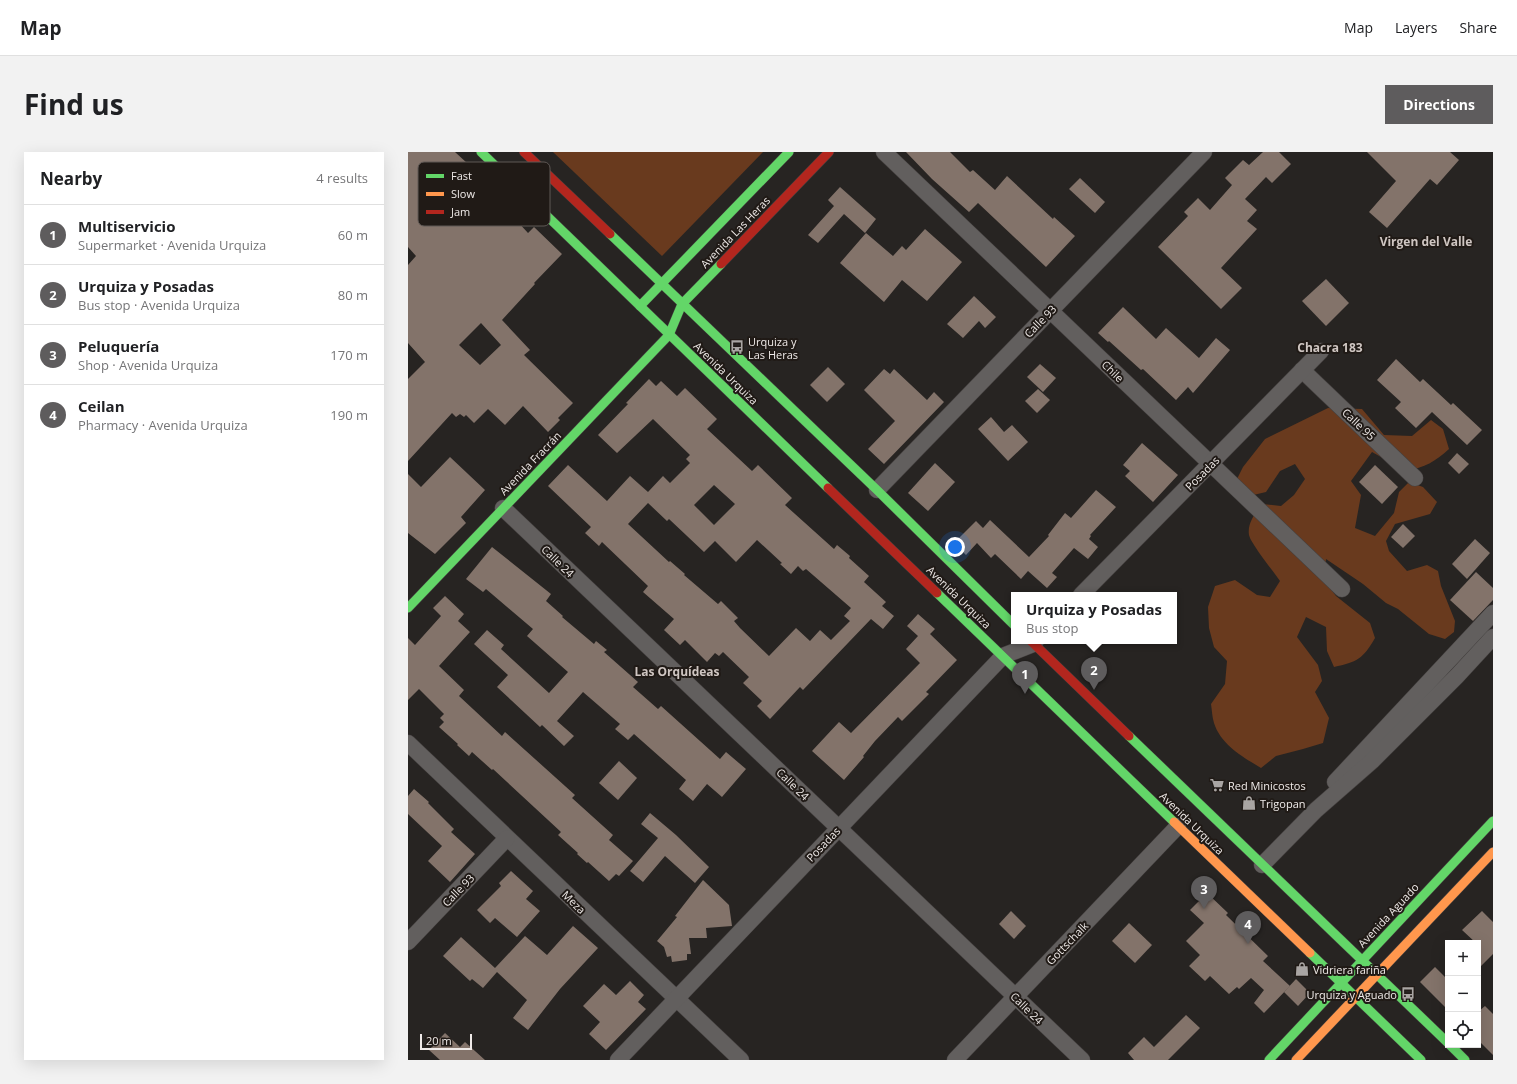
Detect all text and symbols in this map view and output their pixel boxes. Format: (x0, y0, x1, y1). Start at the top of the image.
text: Map (20, 15, 61, 41)
text: Map (1344, 18, 1373, 37)
text: Layers (1395, 18, 1437, 37)
text: Share (1459, 18, 1497, 37)
text: Find us (24, 85, 124, 123)
button: Directions (1385, 85, 1493, 124)
legend (418, 162, 550, 226)
text: Nearby (40, 167, 102, 190)
text: Fast (451, 168, 472, 183)
text: 4 results (316, 169, 368, 187)
text: Slow (451, 186, 475, 201)
street label: Avenida Las Heras (697, 193, 773, 271)
text: Jam (450, 204, 470, 219)
text: Multiservicio (78, 216, 176, 236)
text: 1 (49, 226, 57, 244)
text: 60 m (338, 226, 368, 244)
district label: Virgen del Valle (1380, 233, 1472, 250)
text: Supermarket · Avenida Urquiza (78, 236, 266, 254)
text: Urquiza y Posadas (78, 276, 214, 296)
text: 2 (49, 286, 57, 304)
text: 80 m (338, 286, 368, 304)
text: Bus stop · Avenida Urquiza (78, 296, 240, 314)
street label: Calle 93 (1021, 301, 1059, 341)
place label: Urquiza y Las Heras (748, 334, 798, 362)
text: Peluquería (78, 336, 159, 356)
street label: Avenida Urquiza (691, 338, 761, 408)
bus stop icon: Urquiza y Las Heras (729, 339, 745, 355)
district label: Chacra 183 (1297, 339, 1363, 356)
text: 3 (49, 346, 57, 364)
text: 170 m (330, 346, 368, 364)
text: Shop · Avenida Urquiza (78, 356, 218, 374)
street label: Chile (1099, 357, 1127, 385)
text: Ceilan (78, 396, 125, 416)
street label: Calle 95 (1339, 405, 1379, 443)
text: 4 (49, 406, 57, 424)
text: 190 m (330, 406, 368, 424)
text: Pharmacy · Avenida Urquiza (78, 416, 248, 434)
street label: Avenida Fracrán (496, 428, 564, 498)
street label: Posadas (1182, 453, 1222, 493)
your location (945, 537, 965, 557)
street label: Calle 24 (538, 542, 578, 581)
street label: Avenida Urquiza (924, 562, 994, 632)
popup (1011, 592, 1177, 644)
text: Urquiza y Posadas (1026, 599, 1162, 619)
text: Bus stop (1026, 619, 1079, 637)
pin: 2 (1081, 657, 1107, 690)
pin: 1 (1012, 661, 1038, 694)
district label: Las Orquídeas (634, 663, 720, 680)
street label: Calle 24 (773, 765, 813, 804)
supermarket icon: Red Minicostos (1209, 777, 1225, 793)
place label: Red Minicostos (1228, 778, 1306, 793)
street label: Avenida Urquiza (1157, 788, 1227, 858)
shop icon: Trigopan (1241, 795, 1257, 811)
place label: Trigopan (1260, 796, 1306, 811)
street label: Posadas (803, 823, 843, 865)
street label: Calle 93 (439, 870, 477, 910)
pin: 3 (1191, 876, 1217, 909)
street label: Avenida Aguado (1354, 879, 1422, 950)
street label: Meza (559, 887, 589, 917)
pin: 4 (1235, 911, 1261, 944)
street label: Gottschalk (1043, 918, 1091, 968)
map controls (1445, 940, 1481, 1048)
button: + (1445, 940, 1481, 976)
shop icon: Vidriera fariña (1294, 961, 1310, 977)
place label: Vidriera fariña (1313, 962, 1386, 977)
button: − (1445, 976, 1481, 1012)
bus stop icon: Urquiza y Aguado (1400, 986, 1416, 1002)
place label: Urquiza y Aguado (1307, 987, 1397, 1002)
street label: Calle 24 (1007, 989, 1047, 1028)
button: locate (1445, 1012, 1481, 1048)
scale bar (420, 1032, 472, 1051)
text: 20 m (426, 1033, 452, 1048)

